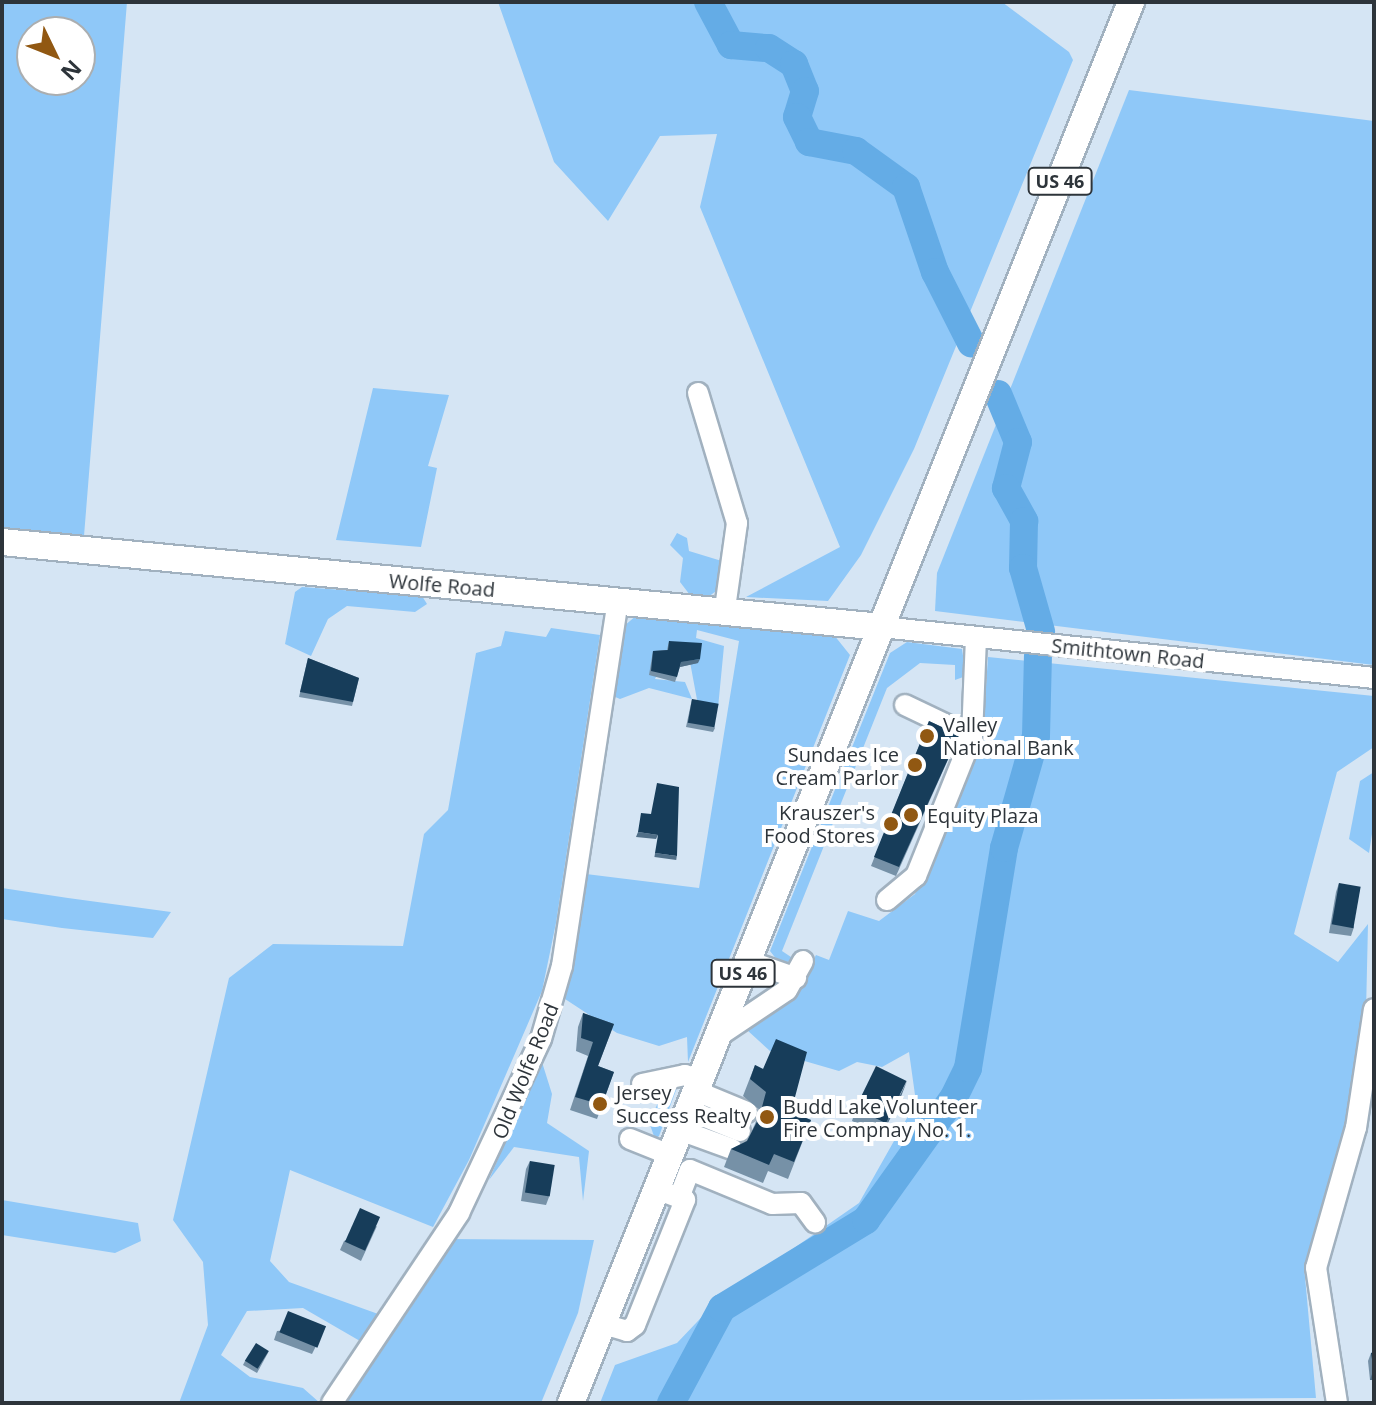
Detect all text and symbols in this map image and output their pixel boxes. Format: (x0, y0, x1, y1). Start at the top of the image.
north arrow (16, 16, 96, 96)
text: N (55, 54, 89, 88)
road number: US 46 (1026, 167, 1094, 195)
street label: Wolfe Road (388, 568, 496, 602)
street label: Smithtown Road (1050, 633, 1206, 673)
place label: Valley National Bank (943, 712, 1074, 759)
marker: Valley National Bank (918, 727, 936, 745)
place label: Sundaes Ice Cream Parlor (776, 742, 899, 789)
marker: Sundaes Ice Cream Parlor (906, 756, 924, 774)
place label: Krauszer's Food Stores (764, 800, 875, 847)
place label: Equity Plaza (927, 803, 1039, 827)
marker: Equity Plaza (902, 806, 920, 824)
marker: Krauszer's Food Stores (882, 815, 900, 833)
road number: US 46 (709, 959, 777, 987)
street label: Old Wolfe Road (487, 1000, 563, 1142)
place label: Jersey Success Realty (616, 1080, 751, 1127)
place label: Budd Lake Volunteer Fire Compnay No. 1. (783, 1094, 978, 1141)
marker: Jersey Success Realty (591, 1095, 609, 1113)
marker: Budd Lake Volunteer Fire Compnay No. 1. (758, 1108, 776, 1126)

